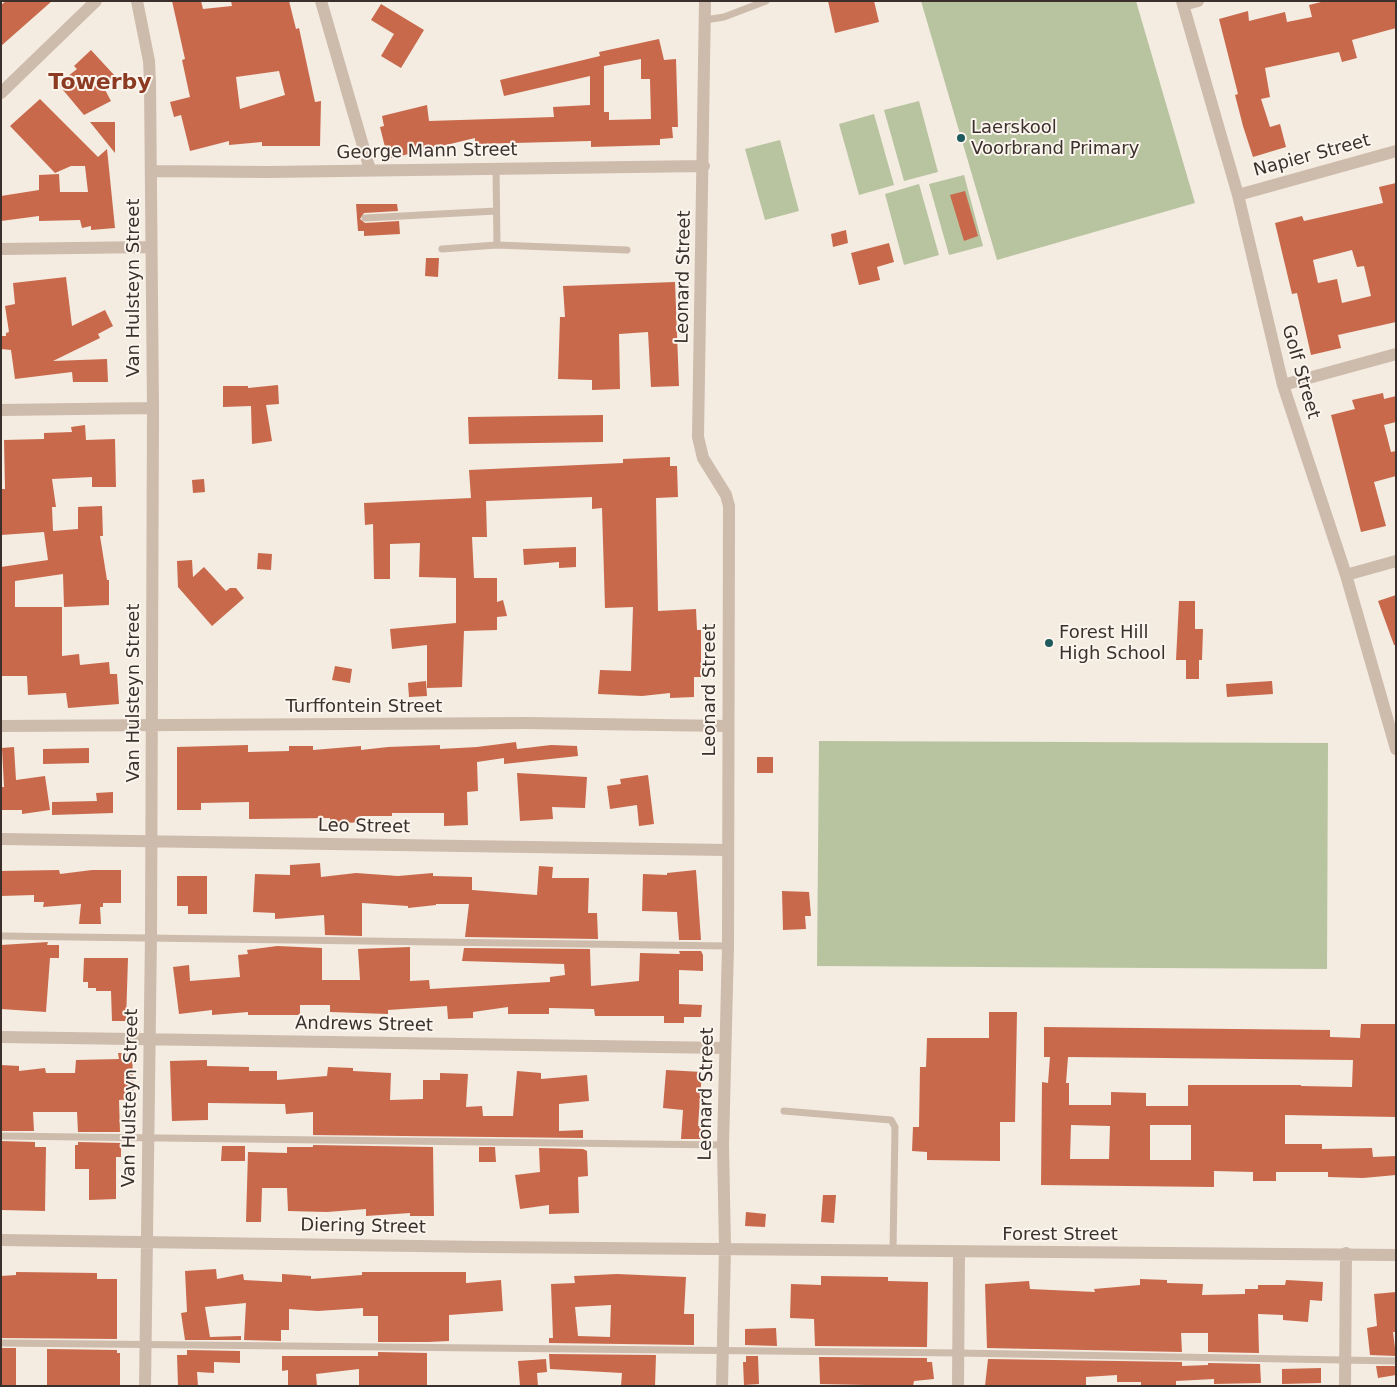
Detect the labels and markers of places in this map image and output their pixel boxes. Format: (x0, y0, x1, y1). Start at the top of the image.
place label: Laerskool Voorbrand Primary (971, 117, 1139, 160)
marker: Laerskool Voorbrand Primary (955, 132, 967, 144)
place label: Forest Hill High School (1059, 622, 1166, 664)
marker: Forest Hill High School (1043, 637, 1055, 649)

